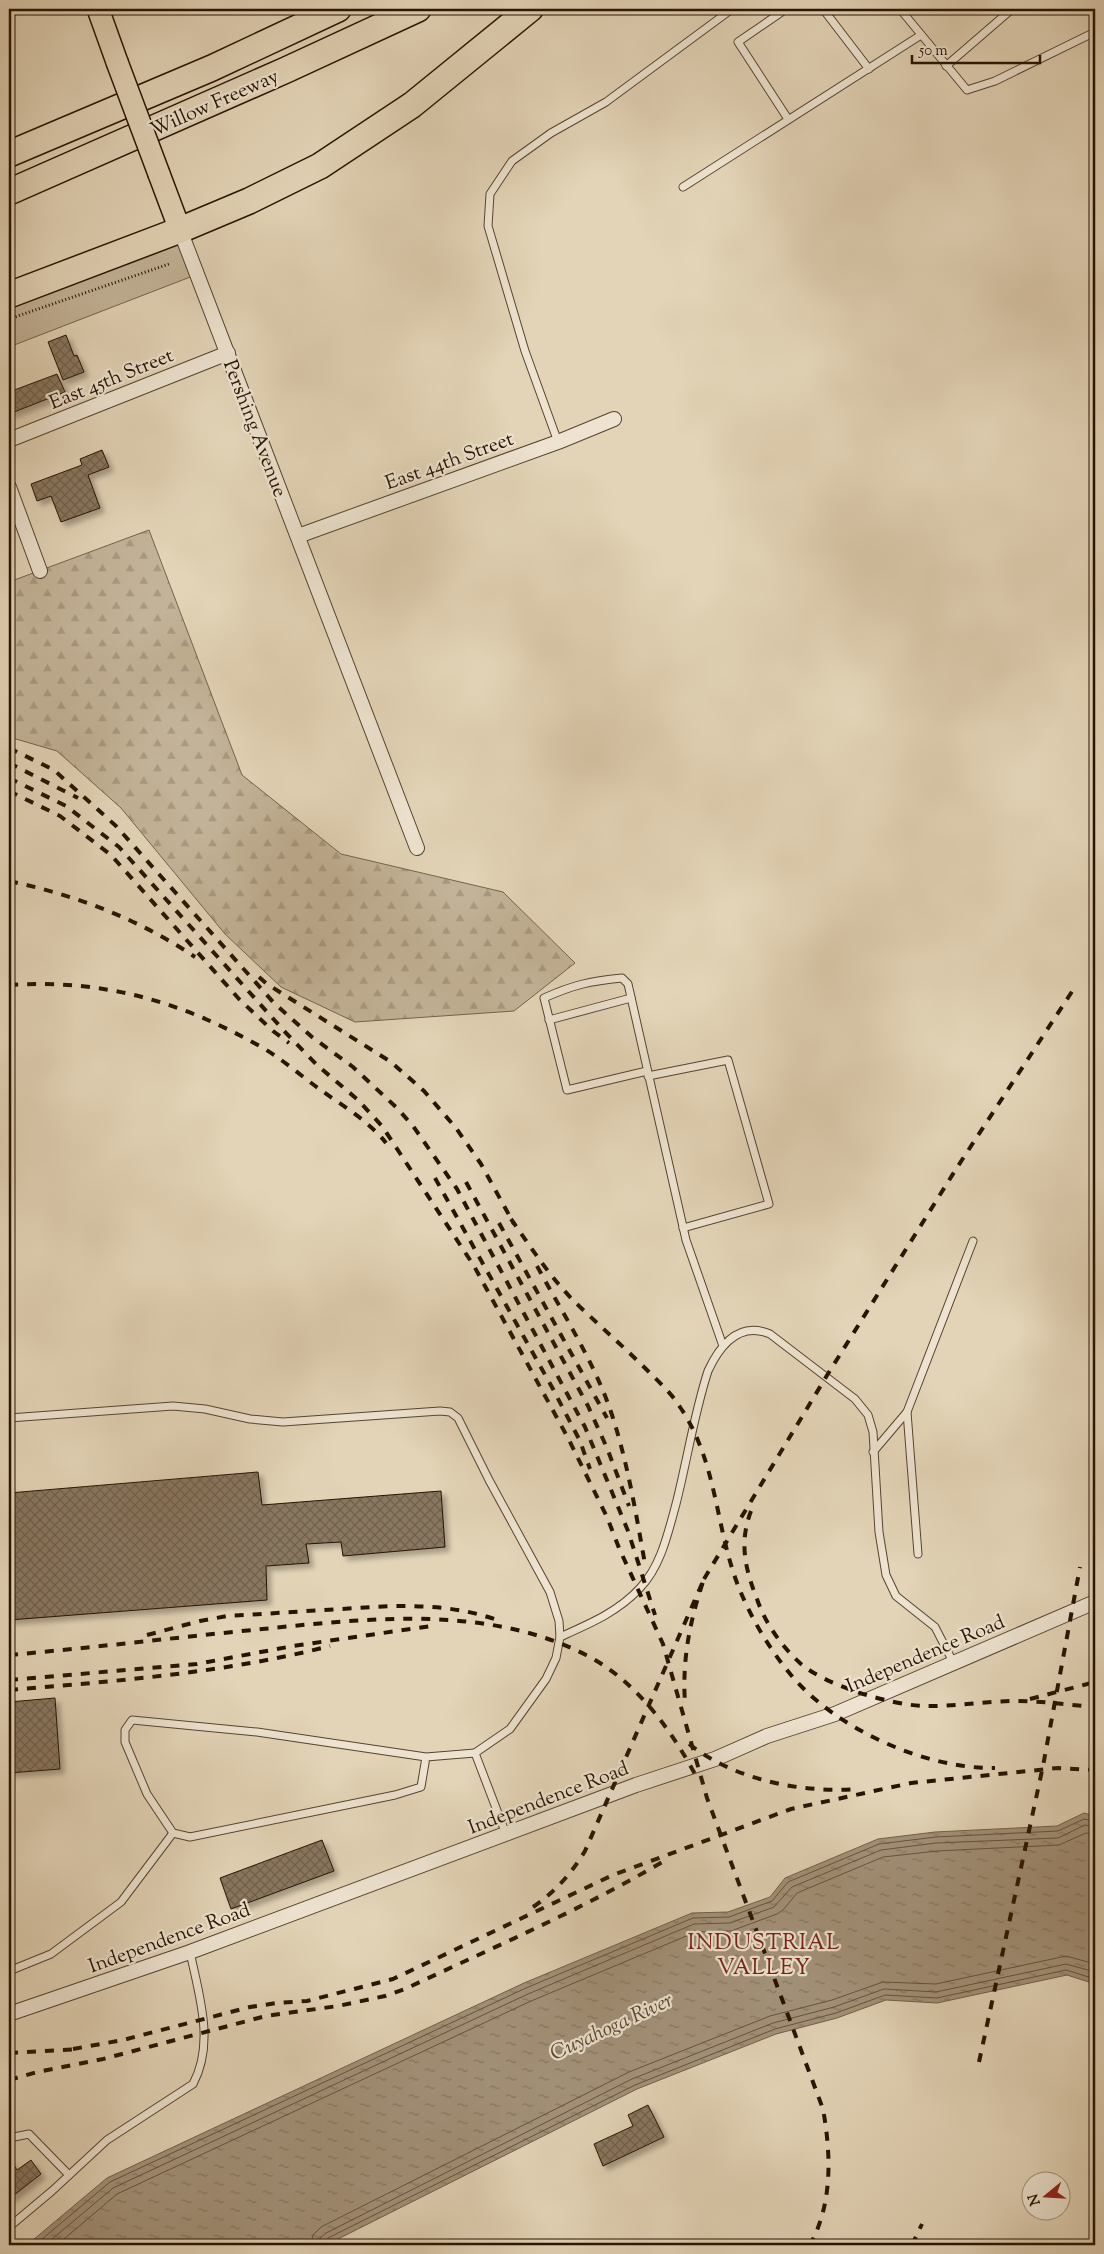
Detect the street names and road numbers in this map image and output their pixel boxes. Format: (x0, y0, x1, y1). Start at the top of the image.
street label: Willow Freeway (146, 63, 284, 146)
street label: East 45th Street (45, 342, 179, 418)
street label: Pershing Avenue (214, 356, 293, 502)
street label: East 44th Street (382, 426, 518, 499)
street label: Independence Road (842, 1609, 1010, 1702)
street label: Independence Road (464, 1755, 633, 1843)
street label: Independence Road (85, 1897, 255, 1982)

